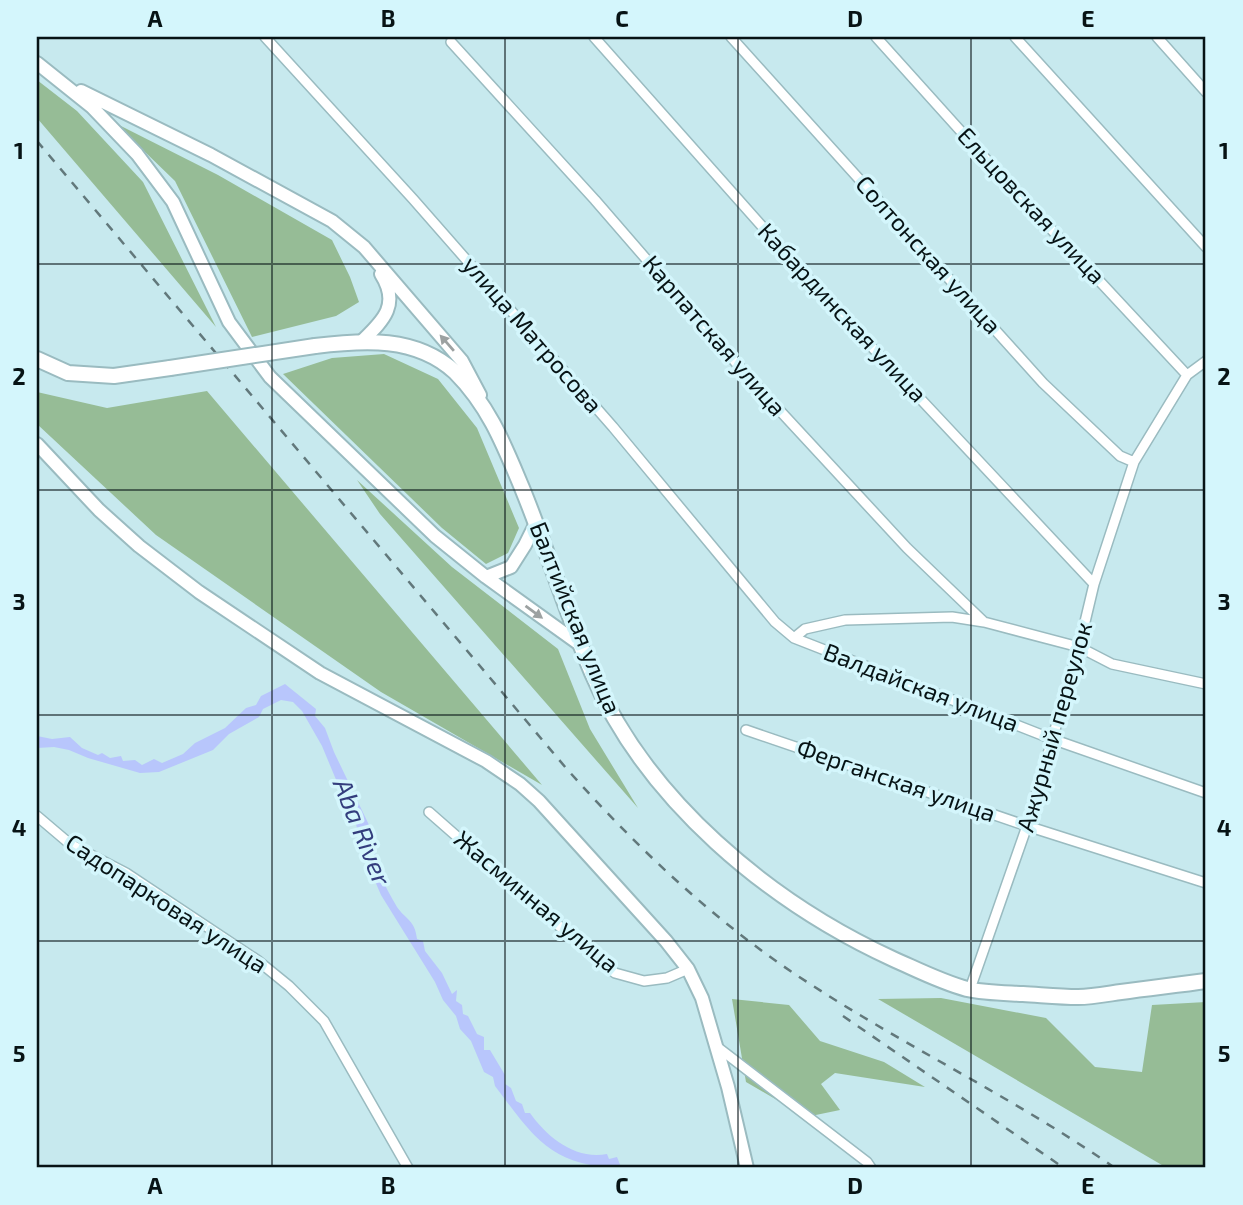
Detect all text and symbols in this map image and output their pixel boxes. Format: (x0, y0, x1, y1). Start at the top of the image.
text: A (147, 4, 163, 32)
text: B (381, 4, 395, 32)
text: C (615, 4, 629, 32)
text: D (847, 4, 863, 32)
text: E (1081, 4, 1095, 32)
street label: Ельцовская улица (951, 121, 1112, 290)
text: 1 (14, 136, 24, 164)
text: 1 (1219, 136, 1229, 164)
street label: Солтонская улица (850, 169, 1008, 340)
street label: Кабардинская улица (752, 216, 934, 408)
street label: Карпатская улица (637, 249, 793, 422)
street label: улица Матросова (456, 250, 609, 419)
one-way arrow (440, 335, 455, 352)
text: 2 (12, 362, 26, 390)
text: 2 (1217, 362, 1231, 390)
street label: Балтийская улица (524, 517, 628, 718)
text: 3 (12, 587, 26, 615)
text: 3 (1217, 587, 1231, 615)
one-way arrow (525, 605, 543, 619)
street label: Ажурный переулок (1010, 618, 1098, 835)
street label: Валдайская улица (820, 636, 1023, 738)
street label: Ферганская улица (793, 732, 1000, 828)
water label: Aba River (328, 773, 399, 890)
text: 4 (12, 813, 26, 841)
text: 4 (1217, 813, 1231, 841)
street label: Жасминная улица (448, 824, 625, 979)
street label: Садопарковая улица (60, 827, 273, 979)
text: 5 (13, 1039, 25, 1067)
text: 5 (1218, 1039, 1230, 1067)
text: A (147, 1171, 163, 1199)
text: B (381, 1171, 395, 1199)
text: C (615, 1171, 629, 1199)
text: D (847, 1171, 863, 1199)
text: E (1081, 1171, 1095, 1199)

